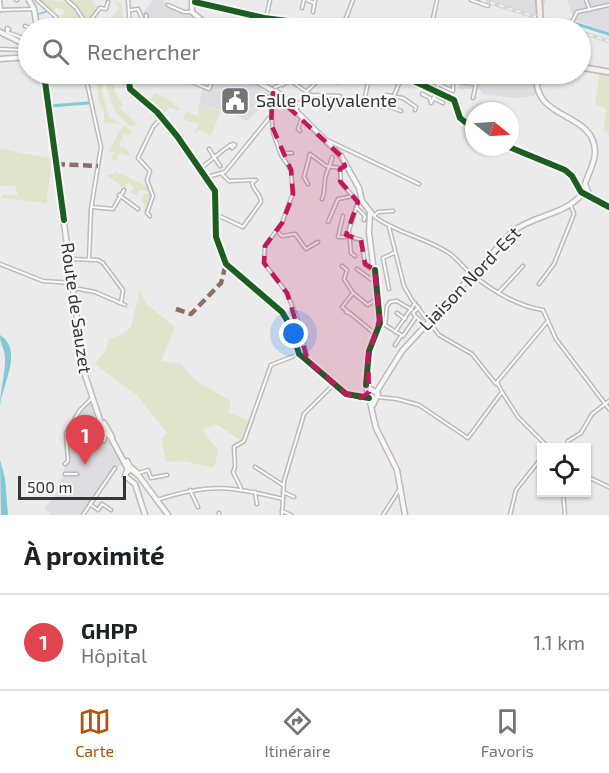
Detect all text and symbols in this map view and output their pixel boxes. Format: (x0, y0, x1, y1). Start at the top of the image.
search box (18, 18, 591, 84)
icon: search (39, 35, 72, 68)
text: Rechercher (87, 38, 200, 64)
public building icon: Salle Polyvalente (219, 85, 251, 117)
place label: Salle Polyvalente (256, 89, 397, 111)
north arrow (465, 102, 519, 156)
street label: Liaison Nord-Est (414, 222, 525, 335)
street label: Route de Sauzet (57, 241, 97, 375)
your location (279, 319, 308, 348)
pin: 1 (66, 416, 104, 465)
map controls (537, 443, 591, 497)
button: locate (537, 443, 591, 497)
scale bar (18, 473, 126, 501)
text: 500 m (27, 477, 72, 496)
text: À proximité (24, 539, 165, 570)
text: GHPP (81, 617, 138, 643)
text: 1 (39, 630, 48, 654)
text: 1.1 km (533, 630, 585, 654)
text: Hôpital (81, 643, 147, 667)
tab: Carte (75, 705, 114, 760)
tab: Itinéraire (264, 705, 331, 760)
tab: Favoris (481, 705, 534, 760)

